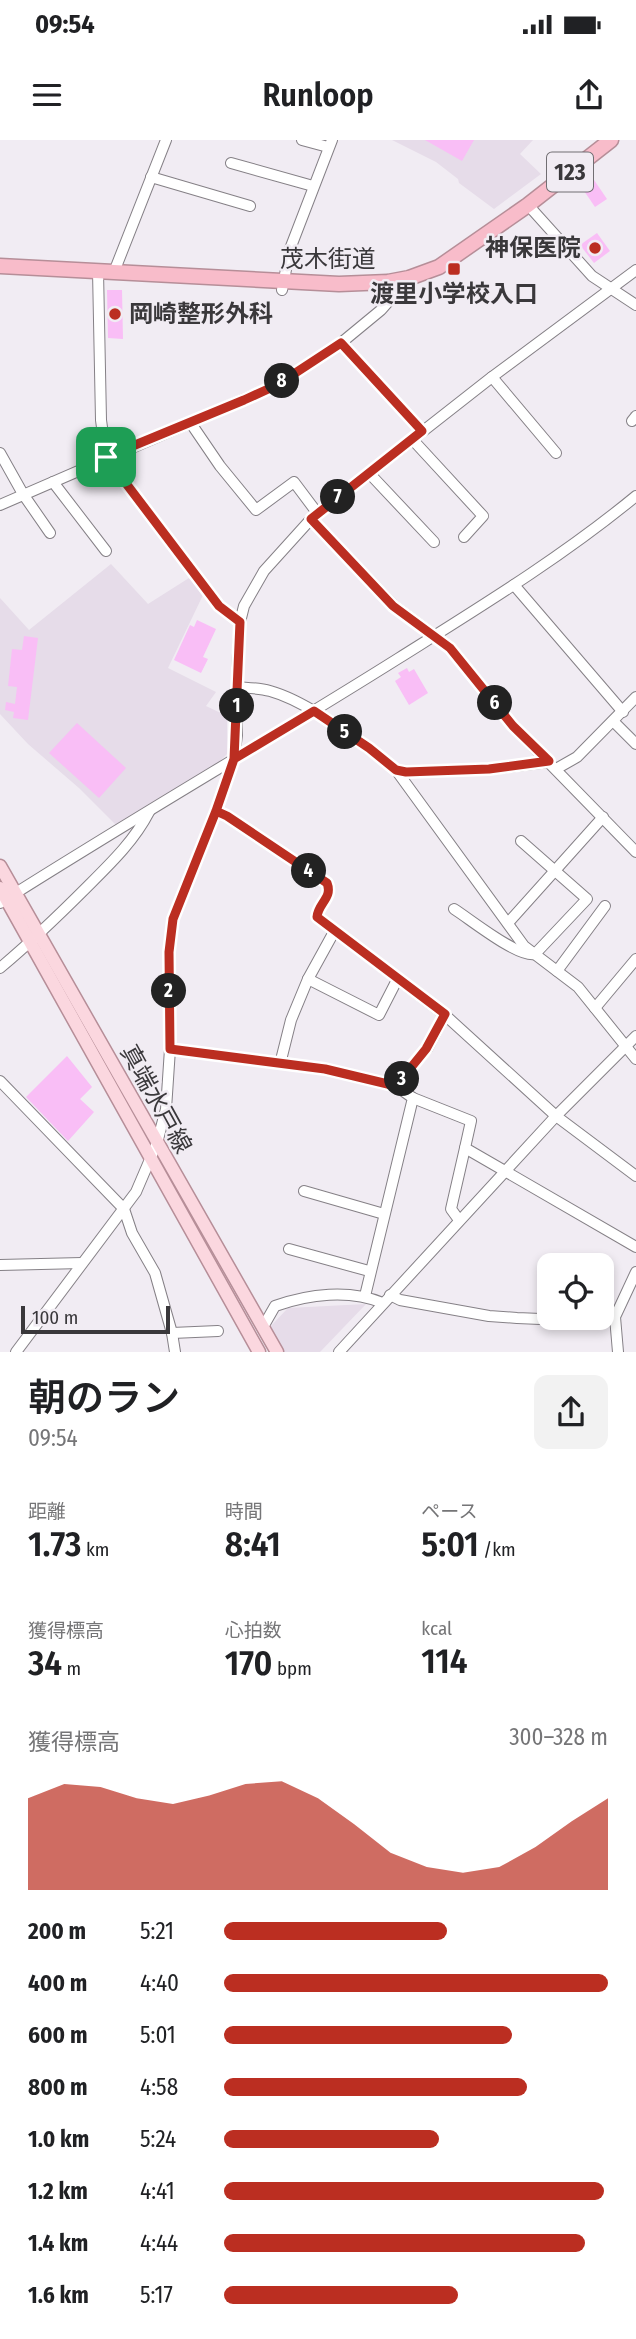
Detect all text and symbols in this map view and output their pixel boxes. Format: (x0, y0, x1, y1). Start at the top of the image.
text: 09:54 (35, 9, 95, 40)
icon: menu (28, 76, 66, 114)
text: Runloop (262, 76, 374, 114)
icon: share (570, 76, 608, 114)
road number: 123 (547, 152, 593, 192)
place label: 神保医院 (485, 234, 581, 262)
marker: 神保医院 (587, 240, 603, 256)
street label: 茂木街道 (280, 245, 376, 273)
marker: 渡里小学校入口 (446, 261, 462, 277)
place label: 渡里小学校入口 (370, 280, 538, 308)
place label: 岡崎整形外科 (129, 300, 273, 328)
marker: 岡崎整形外科 (107, 306, 123, 322)
pin: 8 (264, 364, 300, 398)
text: 8 (276, 369, 287, 392)
pin (76, 427, 136, 487)
icon: arrive (87, 438, 125, 476)
pin: 7 (320, 480, 356, 514)
text: 7 (333, 485, 342, 508)
pin: 6 (477, 686, 512, 720)
pin: 1 (219, 688, 254, 724)
text: 6 (490, 691, 499, 714)
text: 1 (232, 694, 241, 717)
pin: 5 (328, 714, 362, 750)
text: 5 (340, 720, 349, 743)
pin: 4 (292, 854, 326, 888)
text: 4 (304, 859, 313, 882)
pin: 2 (152, 974, 186, 1008)
text: 2 (164, 979, 173, 1002)
street label: 真端水戸線 (115, 1040, 197, 1158)
pin: 3 (384, 1062, 420, 1096)
text: 3 (397, 1067, 406, 1090)
map controls (537, 1253, 614, 1330)
button: locate (537, 1253, 614, 1330)
scale bar (21, 1303, 170, 1335)
text: 100 m (32, 1306, 78, 1329)
text: 朝のラン (28, 1375, 180, 1421)
button: share (534, 1375, 608, 1449)
text: 09:54 (28, 1424, 78, 1452)
text: 距離 (28, 1500, 66, 1523)
text: 時間 (225, 1500, 263, 1523)
text: ペース (421, 1500, 477, 1523)
text: 1.73 (28, 1523, 81, 1565)
text: 8:41 (225, 1523, 281, 1565)
text: 5:01 (421, 1523, 479, 1565)
text: km (81, 1538, 109, 1561)
text: /km (479, 1538, 516, 1561)
text: kcal (421, 1617, 452, 1640)
text: 獲得標高 (28, 1619, 104, 1642)
text: 心拍数 (225, 1619, 282, 1642)
text: 114 (421, 1640, 468, 1682)
text: 34 (28, 1642, 62, 1684)
text: 170 (225, 1642, 272, 1684)
text: m (62, 1657, 81, 1680)
text: bpm (272, 1657, 312, 1680)
text: 300–328 m (509, 1723, 608, 1751)
text: 獲得標高 (28, 1728, 120, 1756)
text: 200 m (28, 1917, 86, 1945)
text: 5:21 (140, 1917, 174, 1945)
text: 400 m (28, 1969, 87, 1997)
text: 4:40 (140, 1969, 179, 1997)
text: 600 m (28, 2021, 87, 2049)
text: 5:01 (140, 2021, 176, 2049)
text: 800 m (28, 2073, 88, 2101)
text: 4:58 (140, 2073, 178, 2101)
text: 1.0 km (28, 2125, 89, 2153)
text: 5:24 (140, 2125, 176, 2153)
text: 1.2 km (28, 2177, 88, 2205)
text: 4:41 (140, 2177, 175, 2205)
text: 1.4 km (28, 2229, 88, 2257)
text: 4:44 (140, 2229, 178, 2257)
text: 1.6 km (28, 2281, 89, 2309)
text: 5:17 (140, 2281, 173, 2309)

